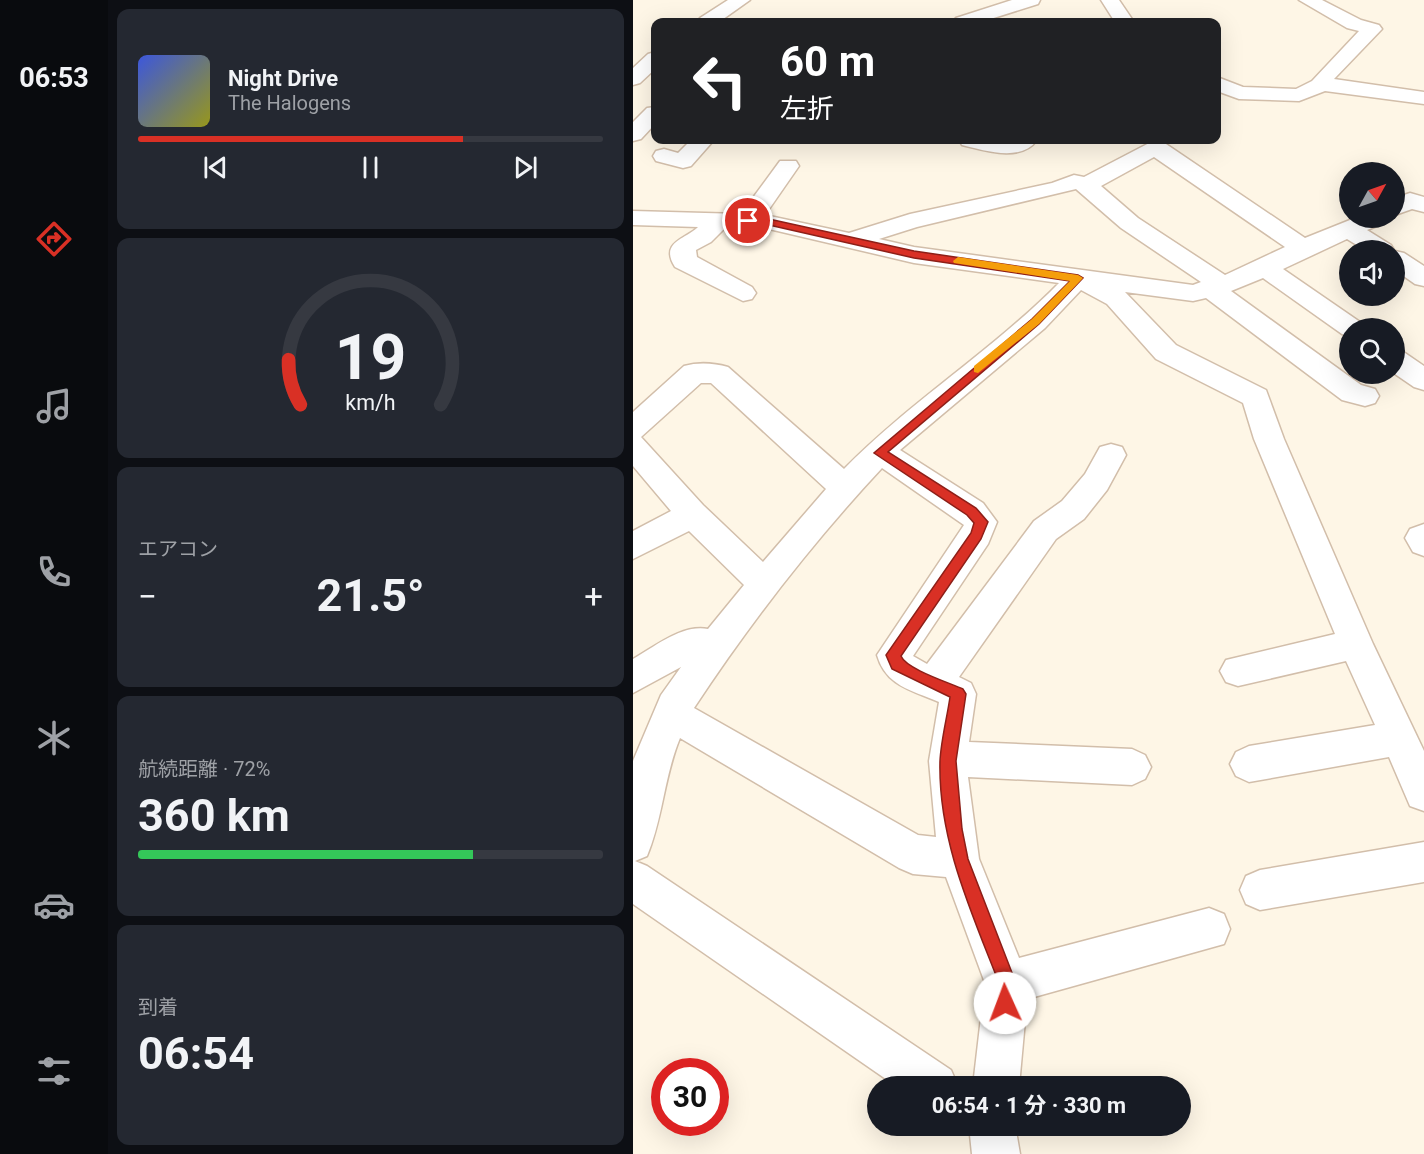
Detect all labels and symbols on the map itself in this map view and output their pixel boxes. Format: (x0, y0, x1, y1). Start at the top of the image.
north arrow (1339, 162, 1405, 228)
pin (722, 195, 773, 246)
position arrow (973, 971, 1037, 1035)
speed limit sign: 30 (651, 1058, 729, 1136)

